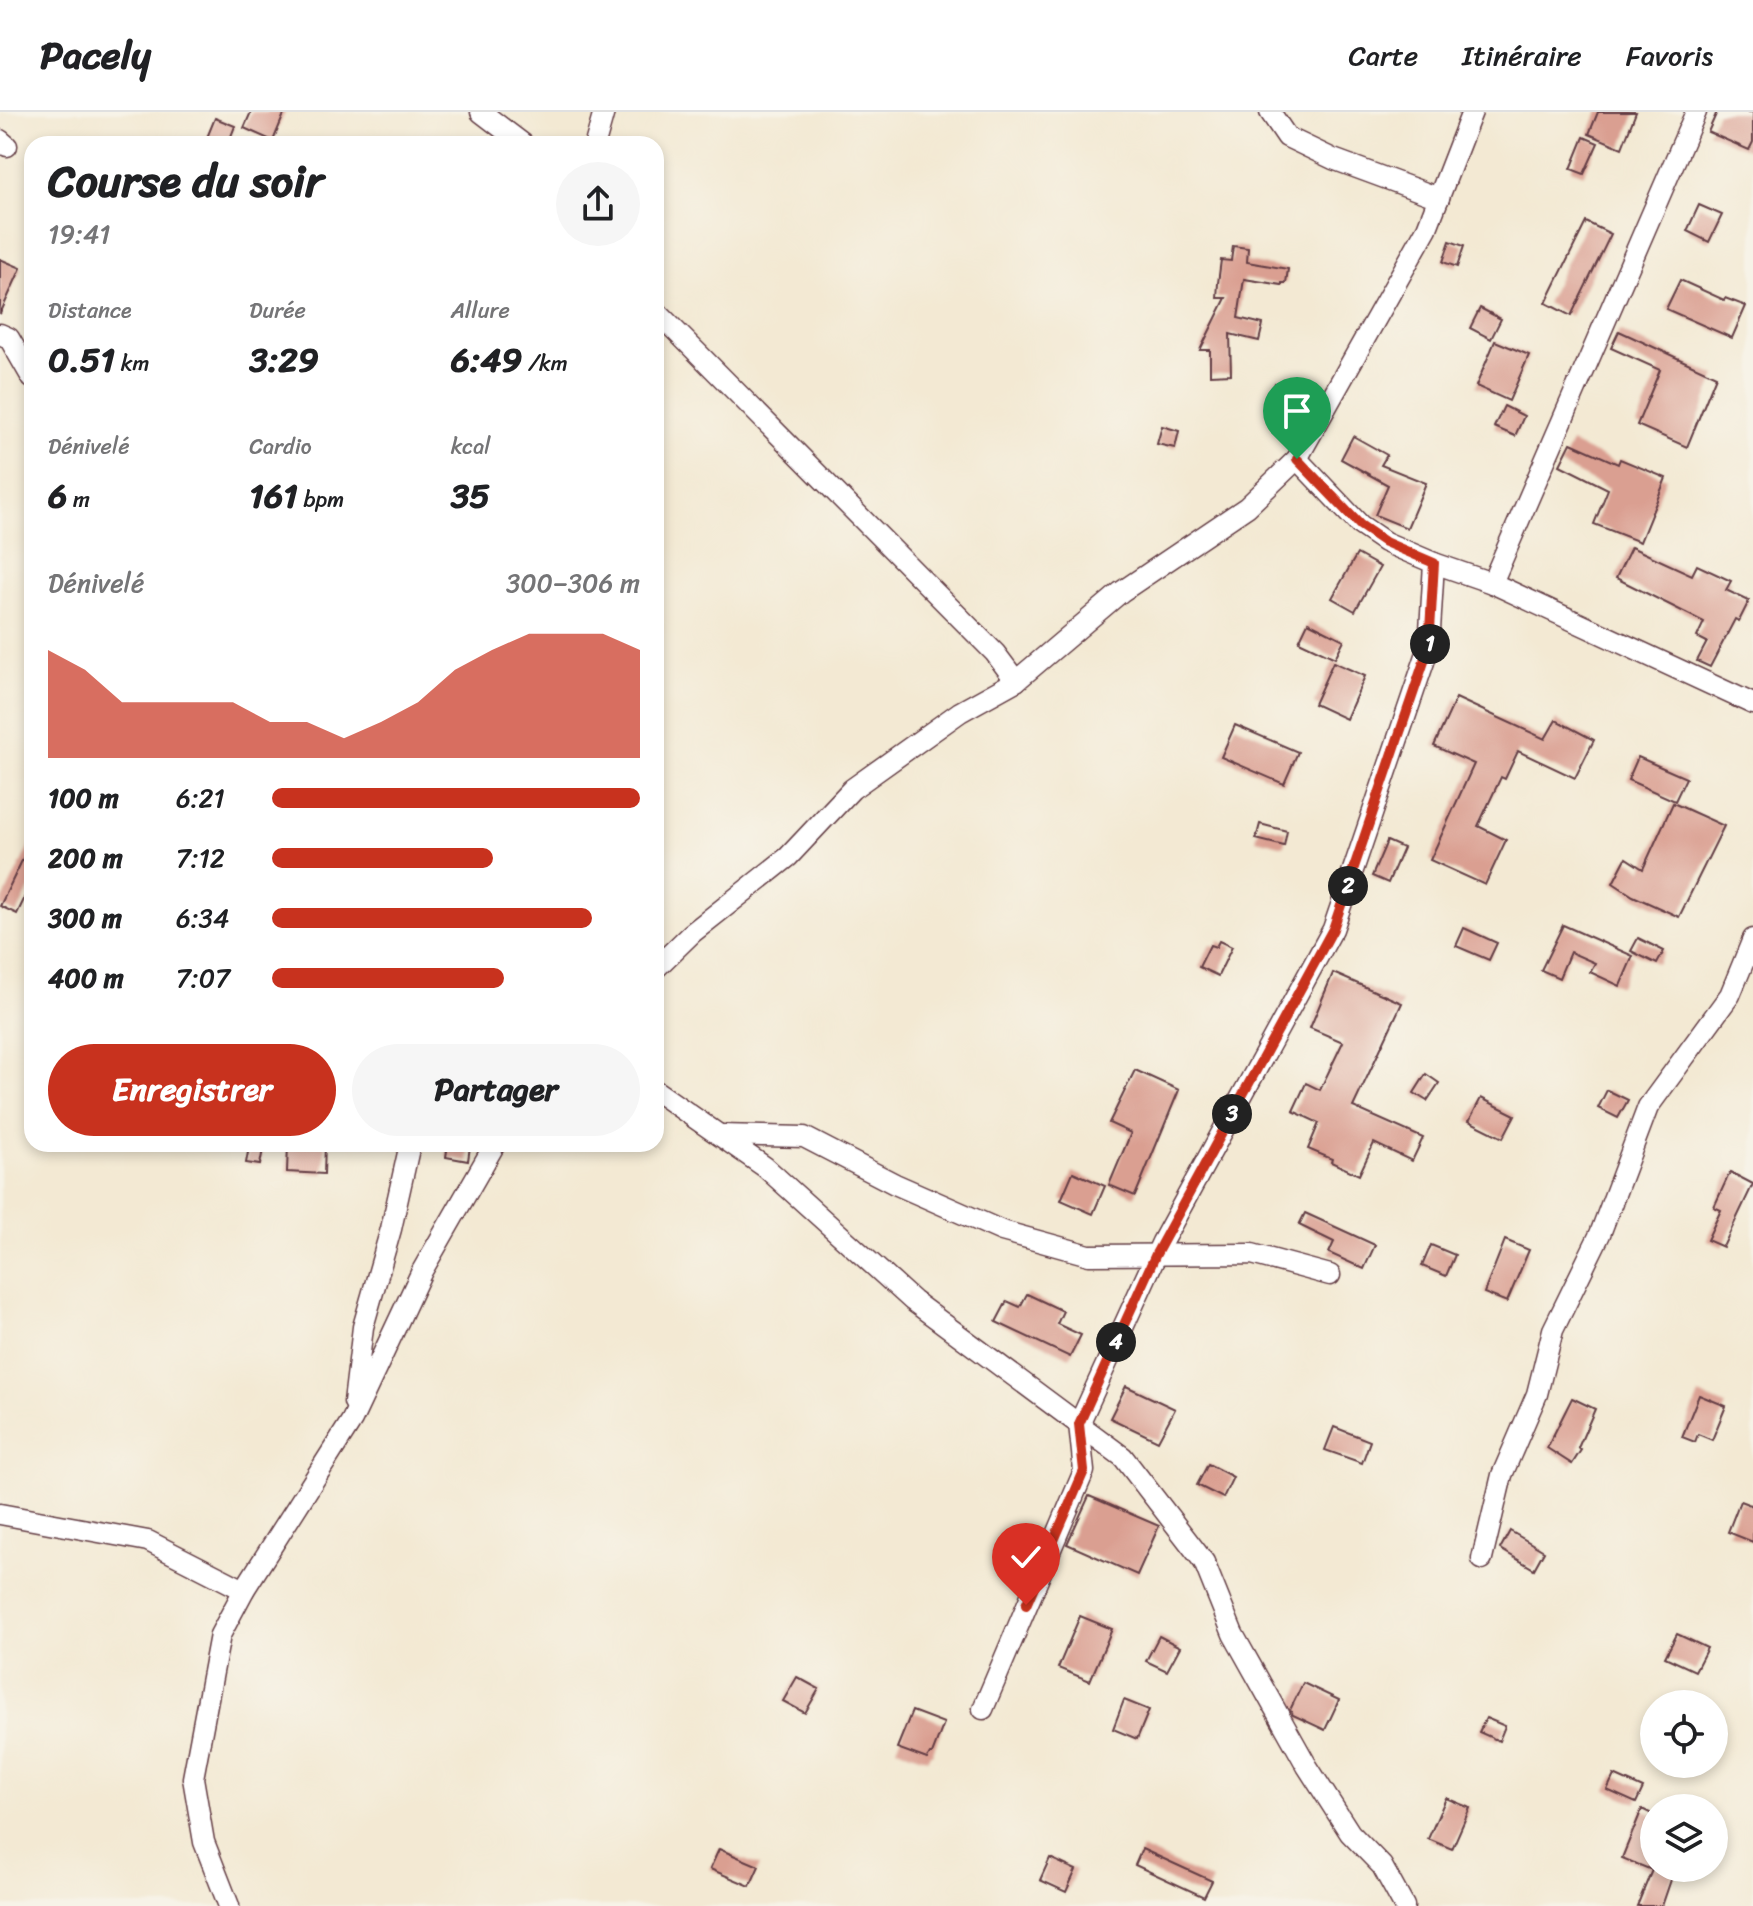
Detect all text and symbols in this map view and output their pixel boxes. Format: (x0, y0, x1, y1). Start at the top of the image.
text: Pacely (40, 22, 151, 89)
text: Carte (1348, 31, 1418, 80)
text: Itinéraire (1462, 31, 1582, 80)
text: Favoris (1626, 31, 1713, 80)
text: Course du soir (48, 142, 323, 220)
button: share (556, 162, 640, 246)
text: 19:41 (48, 211, 110, 257)
text: Distance (48, 291, 132, 330)
text: Durée (249, 291, 306, 330)
text: Allure (451, 291, 510, 330)
text: 0.51 (48, 330, 115, 390)
text: 3:29 (249, 330, 319, 390)
text: 6:49 (451, 330, 522, 390)
text: km (115, 344, 149, 383)
text: /km (522, 344, 568, 383)
pin (1263, 377, 1331, 459)
icon: arrive (1275, 389, 1319, 433)
text: Dénivelé (48, 427, 130, 466)
text: Cardio (249, 427, 312, 466)
text: kcal (451, 427, 491, 466)
text: 6 (48, 466, 67, 526)
text: 161 (249, 466, 298, 526)
text: 35 (451, 466, 490, 526)
text: m (67, 480, 90, 519)
text: bpm (298, 480, 344, 519)
text: Dénivelé (48, 560, 144, 606)
text: 300–306 m (506, 560, 640, 606)
pin: 1 (1410, 624, 1450, 664)
text: 1 (1425, 624, 1435, 663)
text: 100 m (48, 775, 119, 821)
text: 6:21 (176, 775, 225, 821)
text: 200 m (48, 835, 123, 881)
text: 7:12 (176, 835, 225, 881)
pin: 2 (1328, 866, 1368, 906)
text: 2 (1342, 866, 1354, 905)
text: 300 m (48, 895, 122, 941)
text: 6:34 (176, 895, 229, 941)
text: 400 m (48, 955, 124, 1001)
text: 7:07 (176, 955, 230, 1001)
button: Enregistrer (48, 1044, 336, 1136)
button: Partager (352, 1044, 640, 1136)
pin: 3 (1212, 1094, 1252, 1134)
text: 3 (1226, 1094, 1238, 1133)
pin: 4 (1096, 1322, 1136, 1362)
text: 4 (1109, 1322, 1123, 1361)
pin (992, 1523, 1060, 1605)
icon: check (1004, 1535, 1048, 1579)
map controls (1640, 1690, 1728, 1882)
button: locate (1640, 1690, 1728, 1778)
button: layers (1640, 1794, 1728, 1882)

